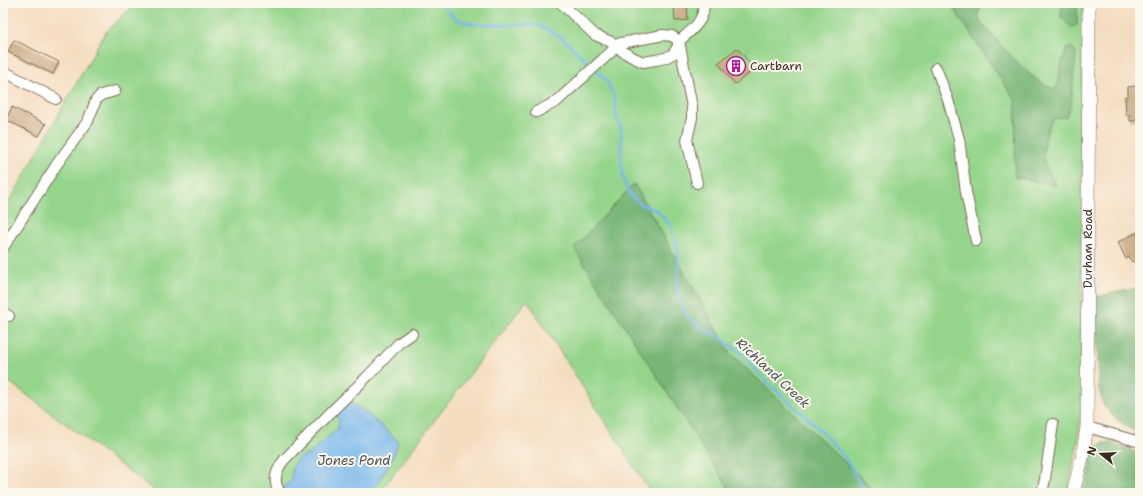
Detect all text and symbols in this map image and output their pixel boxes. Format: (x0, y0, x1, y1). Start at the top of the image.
building icon: Cartbarn (725, 55, 747, 77)
place label: Cartbarn (750, 58, 802, 74)
street label: Durham Road (1080, 208, 1096, 288)
water label: Richland Creek (732, 334, 814, 412)
north arrow (1081, 434, 1121, 474)
text: N (1083, 444, 1101, 458)
water label: Jones Pond (317, 452, 391, 469)

